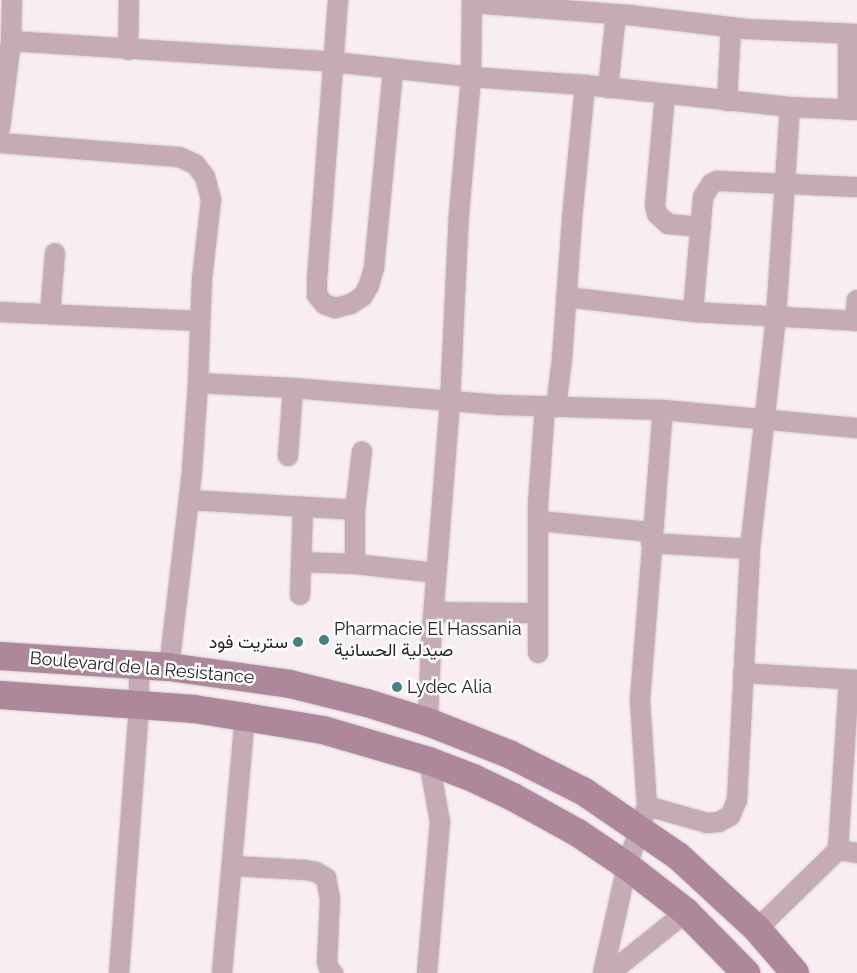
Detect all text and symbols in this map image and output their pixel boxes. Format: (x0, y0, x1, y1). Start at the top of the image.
place label: Pharmacie El Hassania صيدلية الحسانية (334, 619, 522, 662)
place label: ستريت فود (209, 631, 288, 653)
marker: Pharmacie El Hassania صيدلية الحسانية (318, 634, 330, 646)
marker: ستريت فود (292, 636, 304, 648)
street label: Boulevard de la Resistance (29, 647, 255, 689)
place label: Lydec Alia (407, 676, 493, 698)
marker: Lydec Alia (391, 681, 403, 693)

